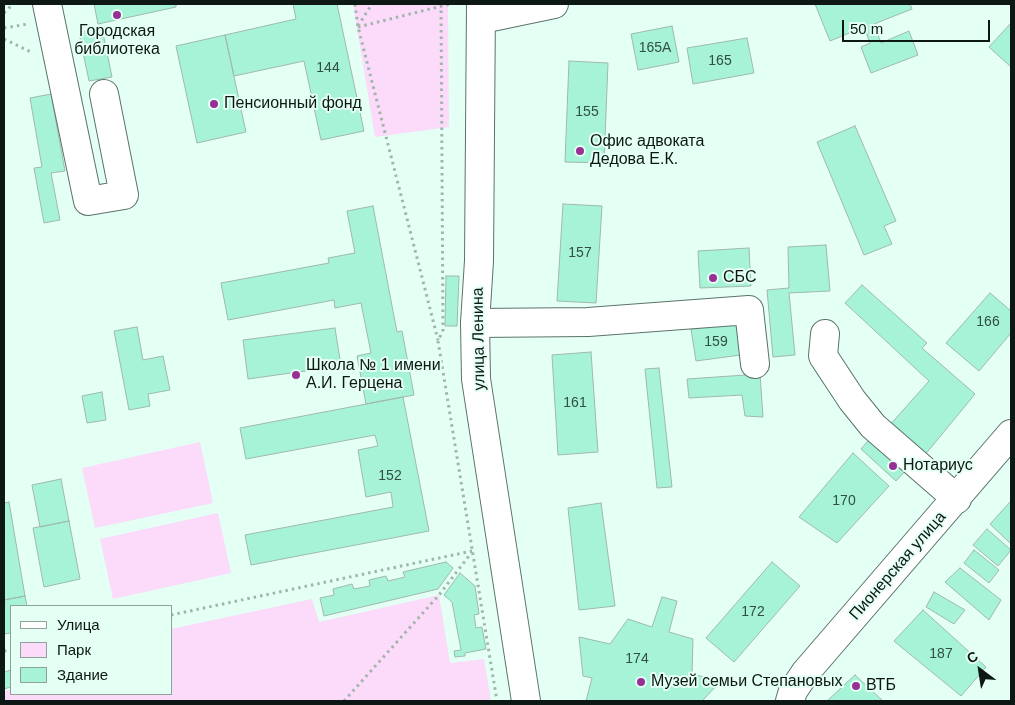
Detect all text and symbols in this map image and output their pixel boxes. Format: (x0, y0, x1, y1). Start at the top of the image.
marker: Городская библиотека (111, 9, 123, 21)
scale bar (845, 10, 992, 42)
text: 50 m (850, 20, 883, 37)
place label: Городская библиотека (74, 22, 160, 60)
house number: 165А (639, 40, 671, 56)
house number: 165 (708, 53, 732, 69)
house number: 144 (316, 60, 340, 76)
place label: Пенсионный фонд (224, 94, 362, 114)
marker: Пенсионный фонд (208, 98, 220, 110)
house number: 155 (575, 104, 599, 120)
place label: Офис адвоката Дедова Е.К. (590, 132, 704, 170)
marker: Офис адвоката Дедова Е.К. (574, 145, 586, 157)
house number: 157 (568, 245, 592, 261)
place label: СБС (723, 268, 756, 288)
marker: СБС (707, 272, 719, 284)
street label: улица Ленина (468, 287, 490, 391)
house number: 166 (976, 314, 1000, 330)
house number: 159 (704, 334, 728, 350)
place label: Школа № 1 имени А.И. Герцена (306, 356, 441, 394)
marker: Школа № 1 имени А.И. Герцена (290, 369, 302, 381)
house number: 161 (563, 395, 587, 411)
place label: Нотариус (903, 456, 973, 476)
marker: Нотариус (887, 460, 899, 472)
house number: 152 (378, 468, 402, 484)
house number: 170 (832, 493, 856, 509)
street label: Пионерская улица (846, 508, 950, 624)
house number: 172 (741, 604, 765, 620)
legend (10, 605, 172, 695)
text: Улица (57, 616, 100, 633)
text: Парк (57, 641, 91, 658)
north arrow (955, 645, 1005, 695)
house number: 187 (929, 646, 953, 662)
text: С (964, 648, 981, 667)
house number: 174 (625, 651, 649, 667)
text: Здание (57, 666, 108, 683)
place label: Музей семьи Степановых (651, 672, 842, 692)
marker: Музей семьи Степановых (635, 676, 647, 688)
place label: ВТБ (866, 676, 896, 696)
marker: ВТБ (850, 680, 862, 692)

